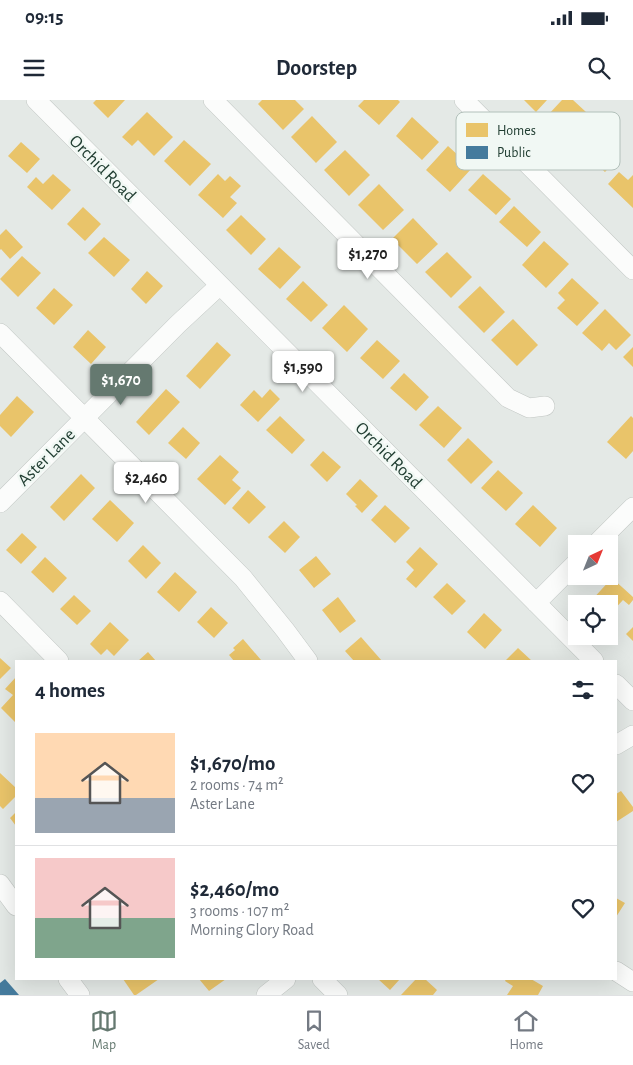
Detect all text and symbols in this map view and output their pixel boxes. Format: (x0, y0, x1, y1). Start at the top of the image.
text: 09:15 (25, 8, 63, 27)
icon: menu (20, 54, 48, 82)
icon: search (585, 54, 613, 82)
text: Doorstep (276, 57, 357, 79)
legend (456, 112, 620, 170)
text: Homes (497, 124, 536, 138)
street label: Orchid Road (66, 132, 139, 205)
text: Public (497, 146, 531, 160)
pin: $1,270 (327, 238, 409, 280)
text: $1,270 (348, 246, 388, 262)
pin: $1,590 (262, 350, 344, 393)
text: $1,590 (283, 359, 323, 375)
pin: $1,670 (80, 364, 162, 406)
text: $1,670 (101, 372, 141, 388)
street label: Orchid Road (352, 419, 425, 492)
street label: Aster Lane (15, 426, 79, 490)
pin: $2,460 (105, 462, 187, 504)
text: $2,460 (125, 470, 167, 486)
north arrow (568, 535, 618, 585)
map controls (568, 535, 618, 645)
button: locate (568, 595, 618, 645)
icon: filters (569, 676, 597, 704)
text: 4 homes (35, 680, 105, 701)
icon: home (75, 753, 135, 813)
text: $1,670/mo (190, 753, 275, 774)
icon: heart (569, 769, 597, 797)
text: 2 rooms · 74 m² (190, 777, 284, 793)
text: Aster Lane (190, 796, 255, 812)
icon: home (75, 878, 135, 938)
text: $2,460/mo (190, 879, 279, 900)
icon: heart (569, 894, 597, 922)
text: 3 rooms · 107 m² (190, 903, 289, 919)
text: Morning Glory Road (190, 922, 314, 938)
tab: Map (90, 1007, 118, 1054)
tab: Saved (298, 1007, 330, 1054)
tab: Home (509, 1007, 543, 1054)

